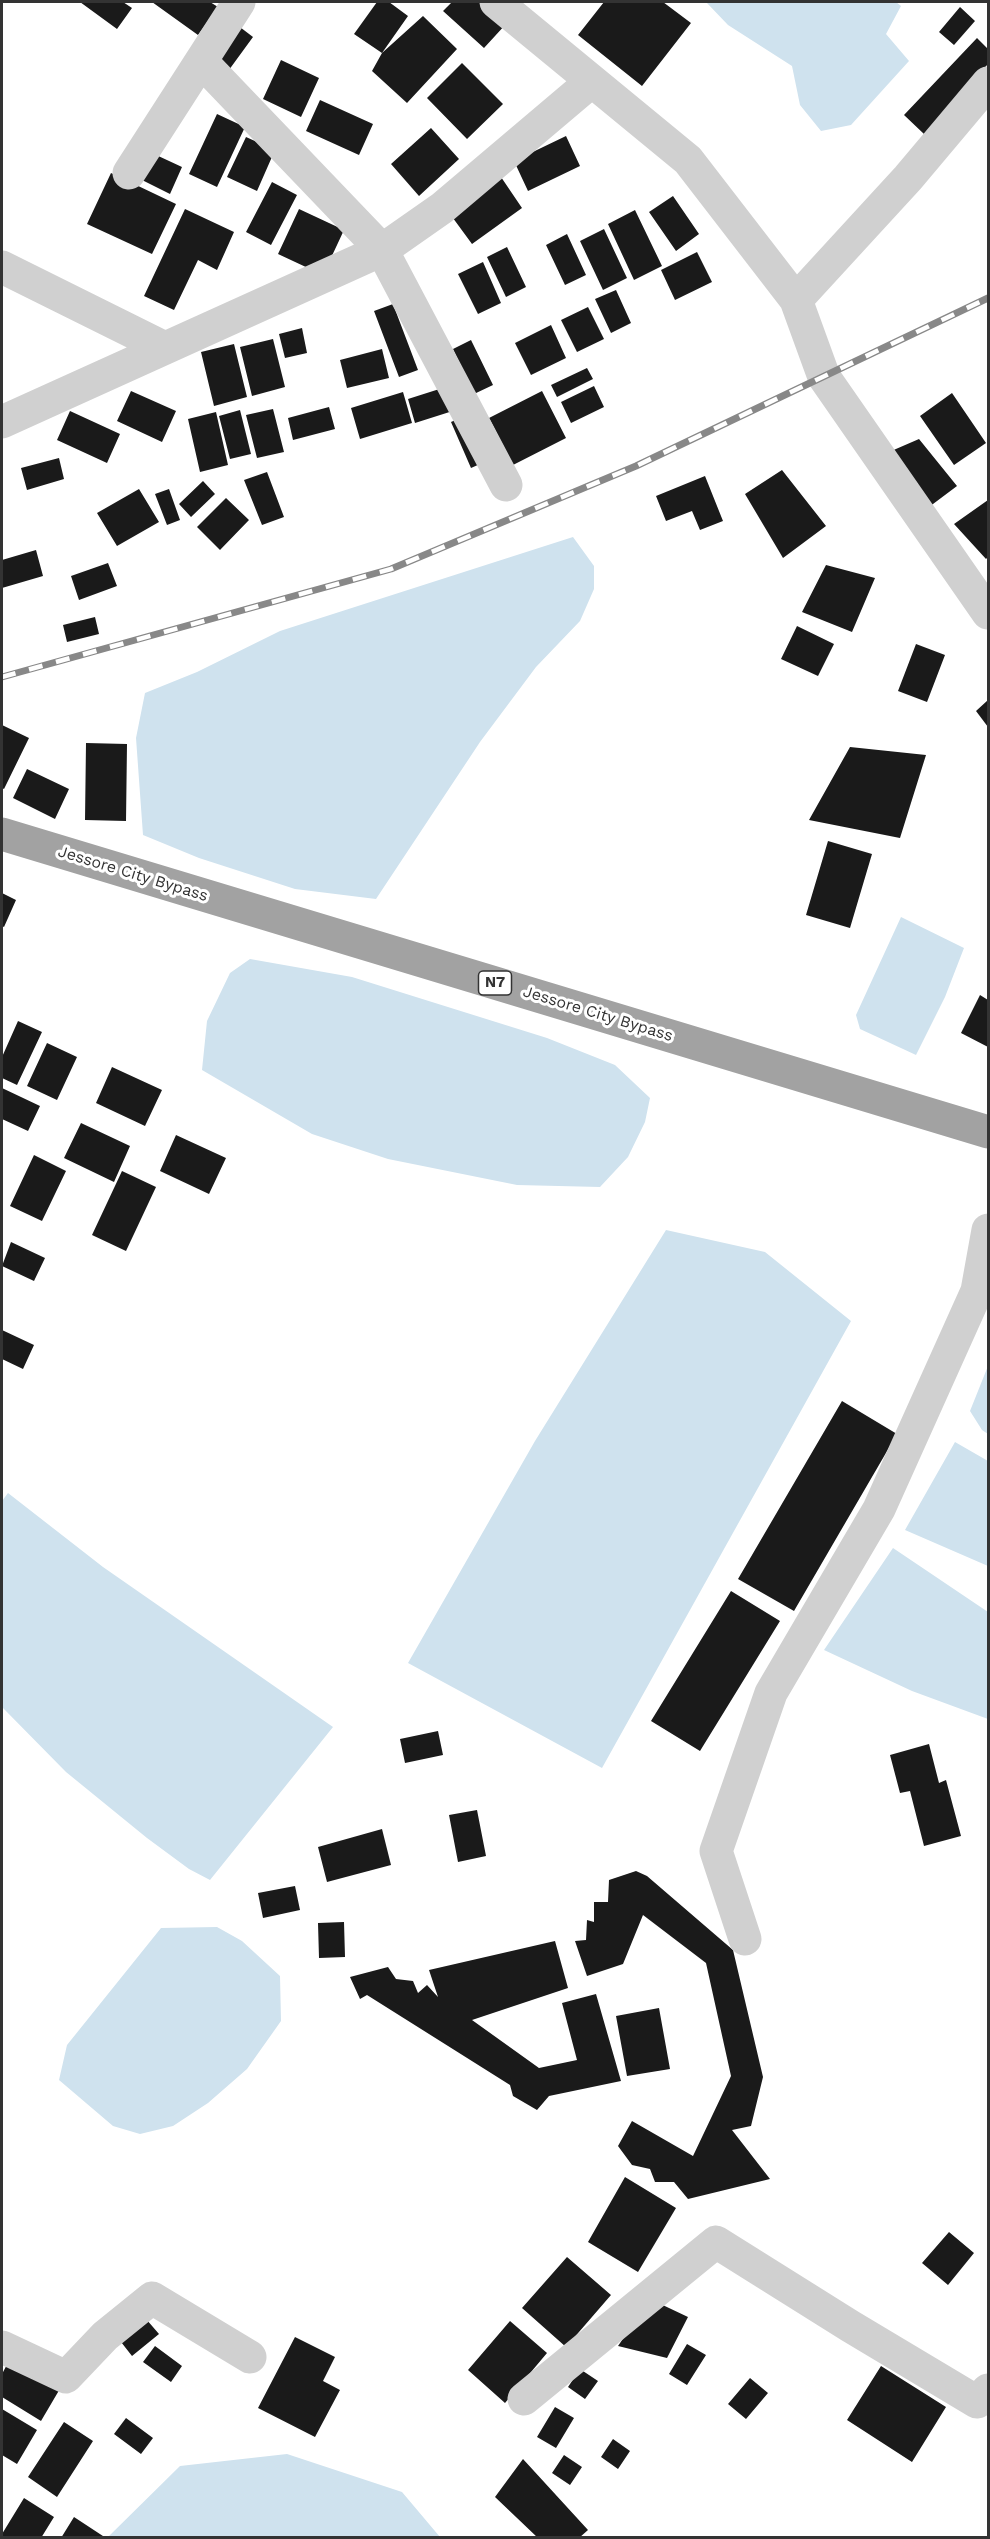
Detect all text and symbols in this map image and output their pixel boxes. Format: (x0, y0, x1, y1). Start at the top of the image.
street label: Jessore City Bypass (56, 842, 210, 906)
road number: N7 (478, 971, 512, 995)
street label: Jessore City Bypass (521, 982, 675, 1046)

